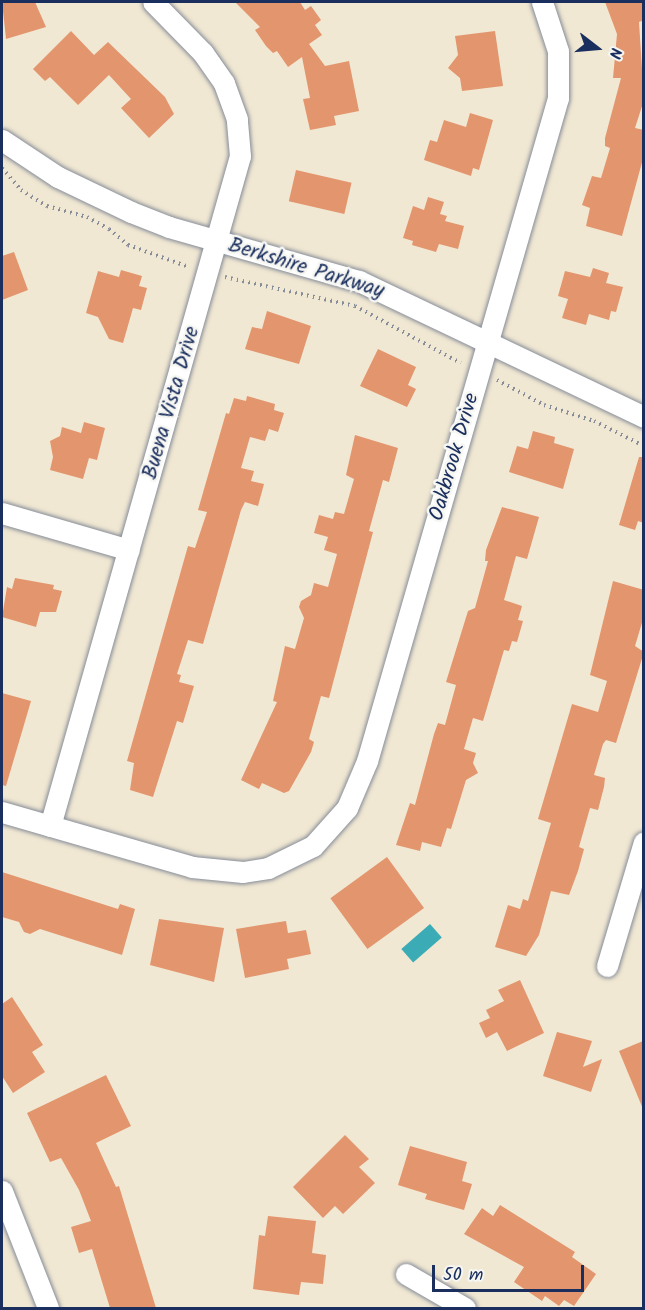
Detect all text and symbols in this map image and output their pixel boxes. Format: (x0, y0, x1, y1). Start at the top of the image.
north arrow (567, 18, 627, 78)
text: N (601, 45, 628, 61)
street label: Berkshire Parkway (225, 233, 387, 305)
street label: Buena Vista Drive (138, 324, 206, 482)
street label: Oakbrook Drive (425, 390, 485, 524)
scale bar (435, 1253, 586, 1291)
text: 50 m (443, 1261, 483, 1290)

